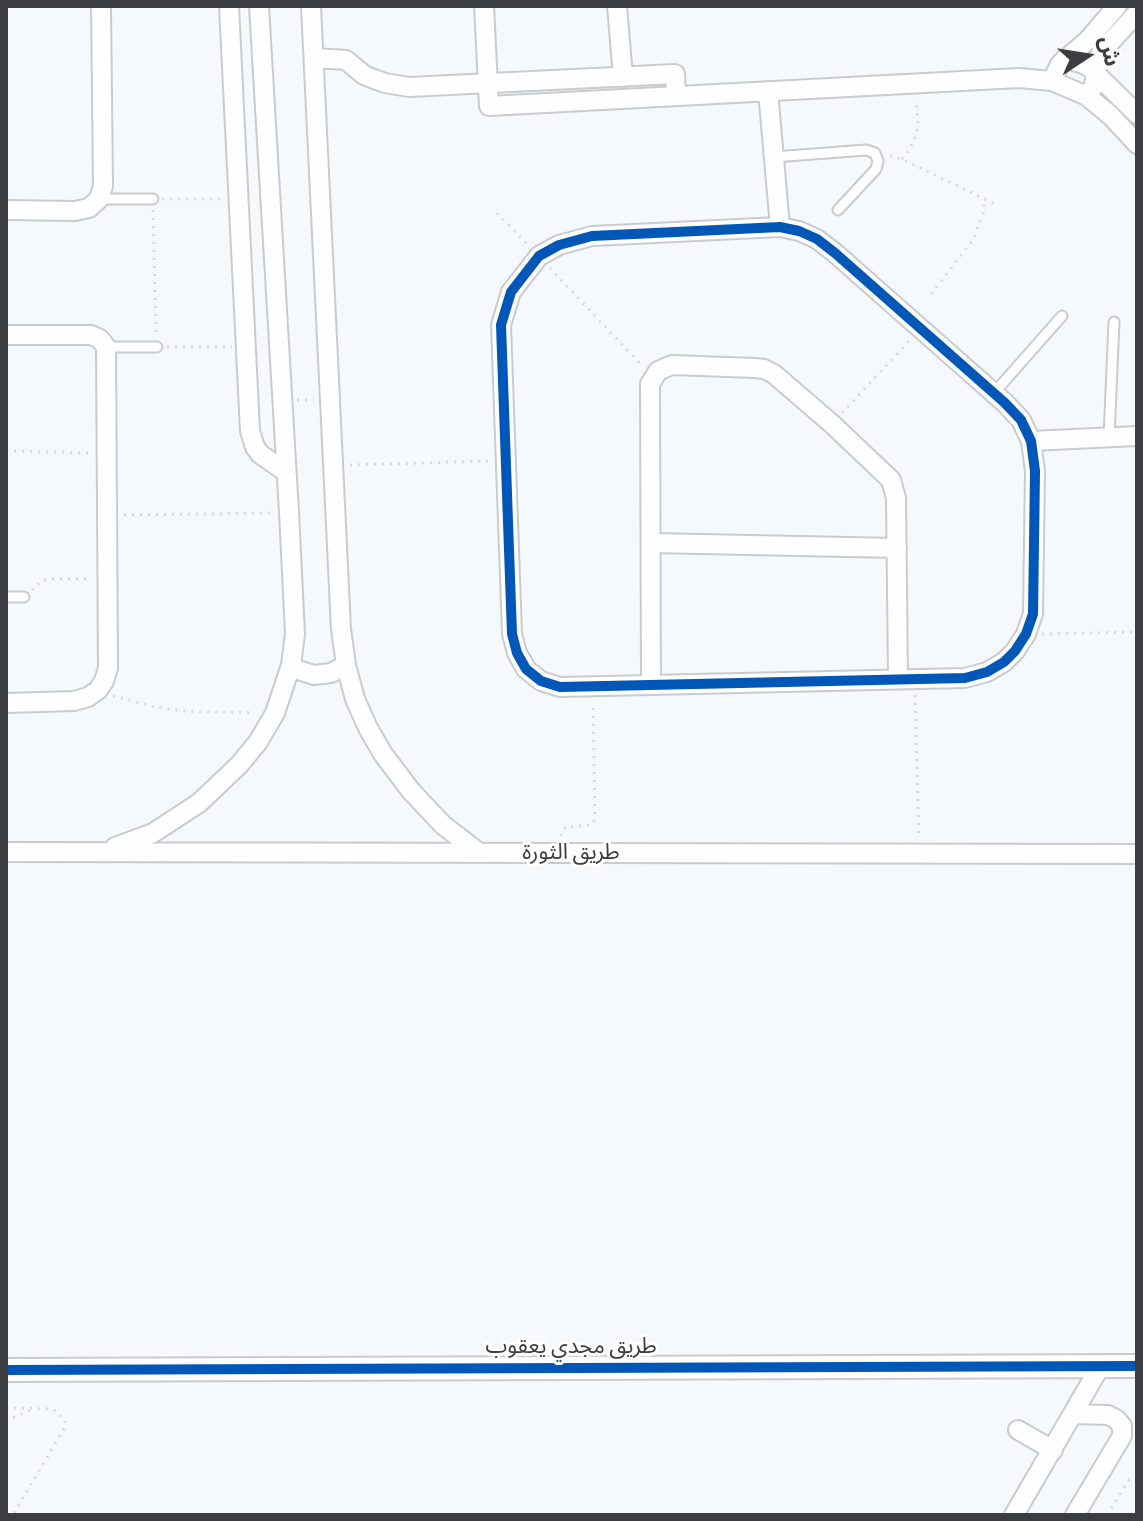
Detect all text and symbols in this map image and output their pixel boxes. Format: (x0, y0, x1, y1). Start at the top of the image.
north arrow (1047, 16, 1127, 96)
text: ش (1093, 33, 1128, 69)
street label: طريق الثورة (522, 840, 620, 866)
street label: طريق مجدي يعقوب (485, 1334, 657, 1360)

